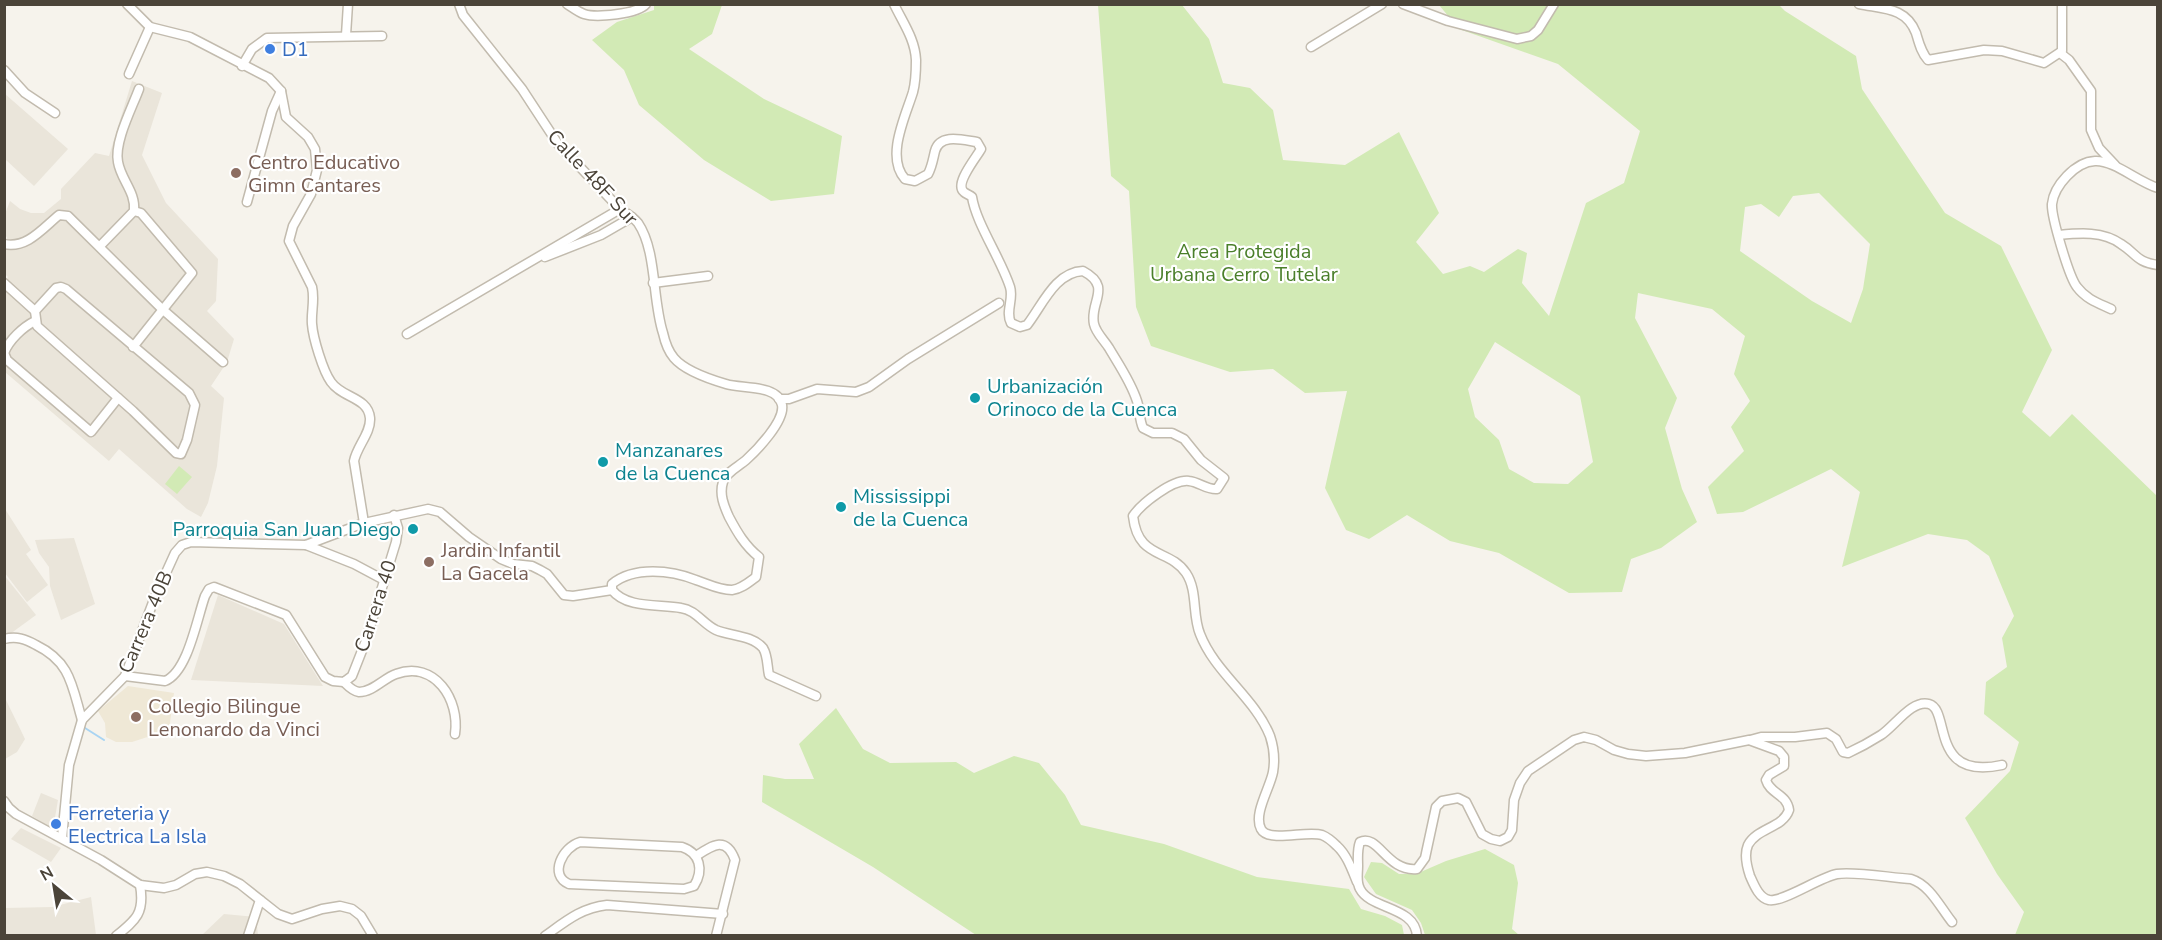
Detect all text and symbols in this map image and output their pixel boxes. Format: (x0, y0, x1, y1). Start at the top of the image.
place label: D1 (282, 36, 309, 63)
marker: D1 (263, 42, 277, 56)
street label: Calle 48F Sur (541, 124, 644, 231)
place label: Centro Educativo Gimn Cantares (248, 149, 400, 199)
marker: Centro Educativo Gimn Cantares (229, 166, 243, 180)
park label: Area Protegida Urbana Cerro Tutelar (1150, 238, 1338, 288)
place label: Urbanización Orinoco de la Cuenca (987, 373, 1177, 423)
marker: Urbanización Orinoco de la Cuenca (968, 391, 982, 405)
place label: Manzanares de la Cuenca (615, 437, 730, 487)
marker: Manzanares de la Cuenca (596, 455, 610, 469)
place label: Mississippi de la Cuenca (853, 483, 968, 533)
marker: Mississippi de la Cuenca (834, 500, 848, 514)
place label: Parroquia San Juan Diego (172, 516, 401, 543)
marker: Parroquia San Juan Diego (406, 522, 420, 536)
place label: Jardin Infantil La Gacela (440, 537, 561, 587)
marker: Jardin Infantil La Gacela (422, 555, 436, 569)
street label: Carrera 40 (348, 557, 403, 656)
street label: Carrera 40B (112, 567, 179, 678)
place label: Collegio Bilingue Lenonardo da Vinci (148, 693, 320, 743)
marker: Collegio Bilingue Lenonardo da Vinci (129, 710, 143, 724)
place label: Ferreteria y Electrica La Isla (68, 800, 207, 850)
marker: Ferreteria y Electrica La Isla (49, 817, 63, 831)
north arrow (24, 856, 84, 916)
text: N (36, 861, 58, 886)

